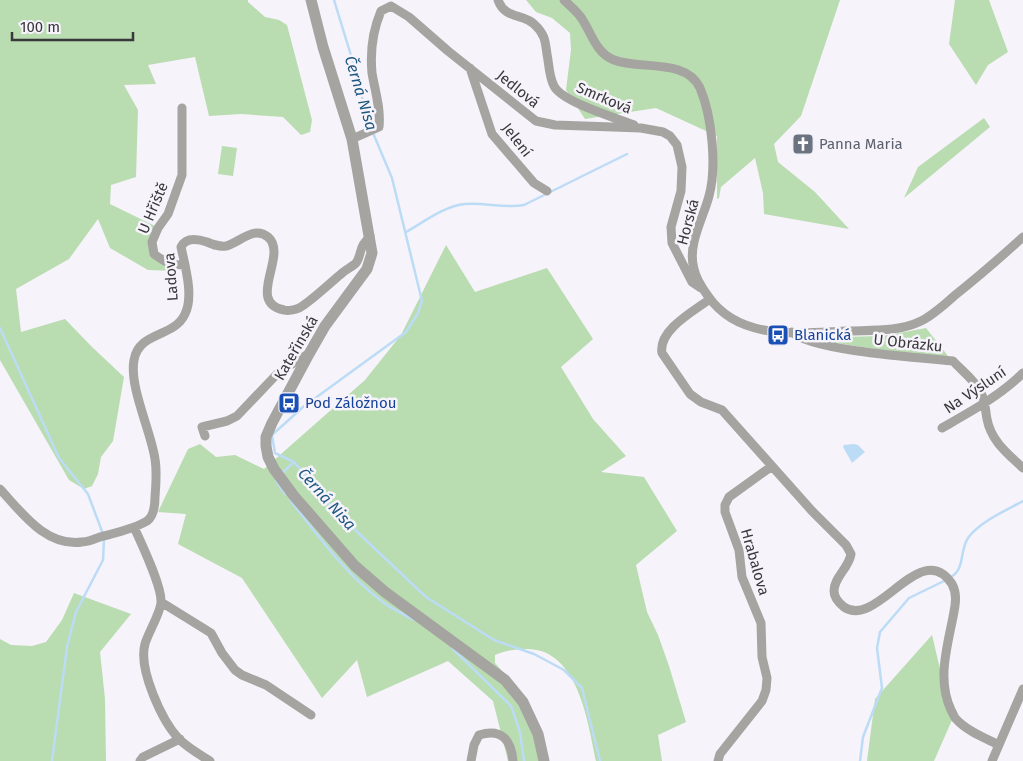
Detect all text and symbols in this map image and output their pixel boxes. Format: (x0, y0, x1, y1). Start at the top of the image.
scale bar (12, 10, 134, 42)
text: 100 m (20, 18, 60, 36)
water label: Černá Nisa (341, 53, 382, 133)
street label: Jedlová (493, 66, 543, 112)
street label: Smrková (574, 78, 634, 118)
street label: Jelení (498, 119, 536, 161)
church icon: Panna Maria (791, 132, 815, 156)
place label: Panna Maria (819, 135, 903, 153)
street label: U Hřiště (134, 179, 172, 237)
street label: Horská (673, 197, 703, 247)
street label: Ladova (160, 252, 182, 302)
street label: Kateřinská (270, 312, 322, 384)
bus stop icon: Blanická (766, 323, 790, 347)
place label: Blanická (794, 326, 851, 344)
street label: U Obrázku (873, 330, 943, 356)
street label: Na Výsluní (941, 363, 1009, 417)
bus stop icon: Pod Záložnou (277, 391, 301, 415)
place label: Pod Záložnou (305, 394, 396, 412)
water label: Černá Nisa (294, 463, 361, 534)
street label: Hrabalova (737, 526, 773, 598)

